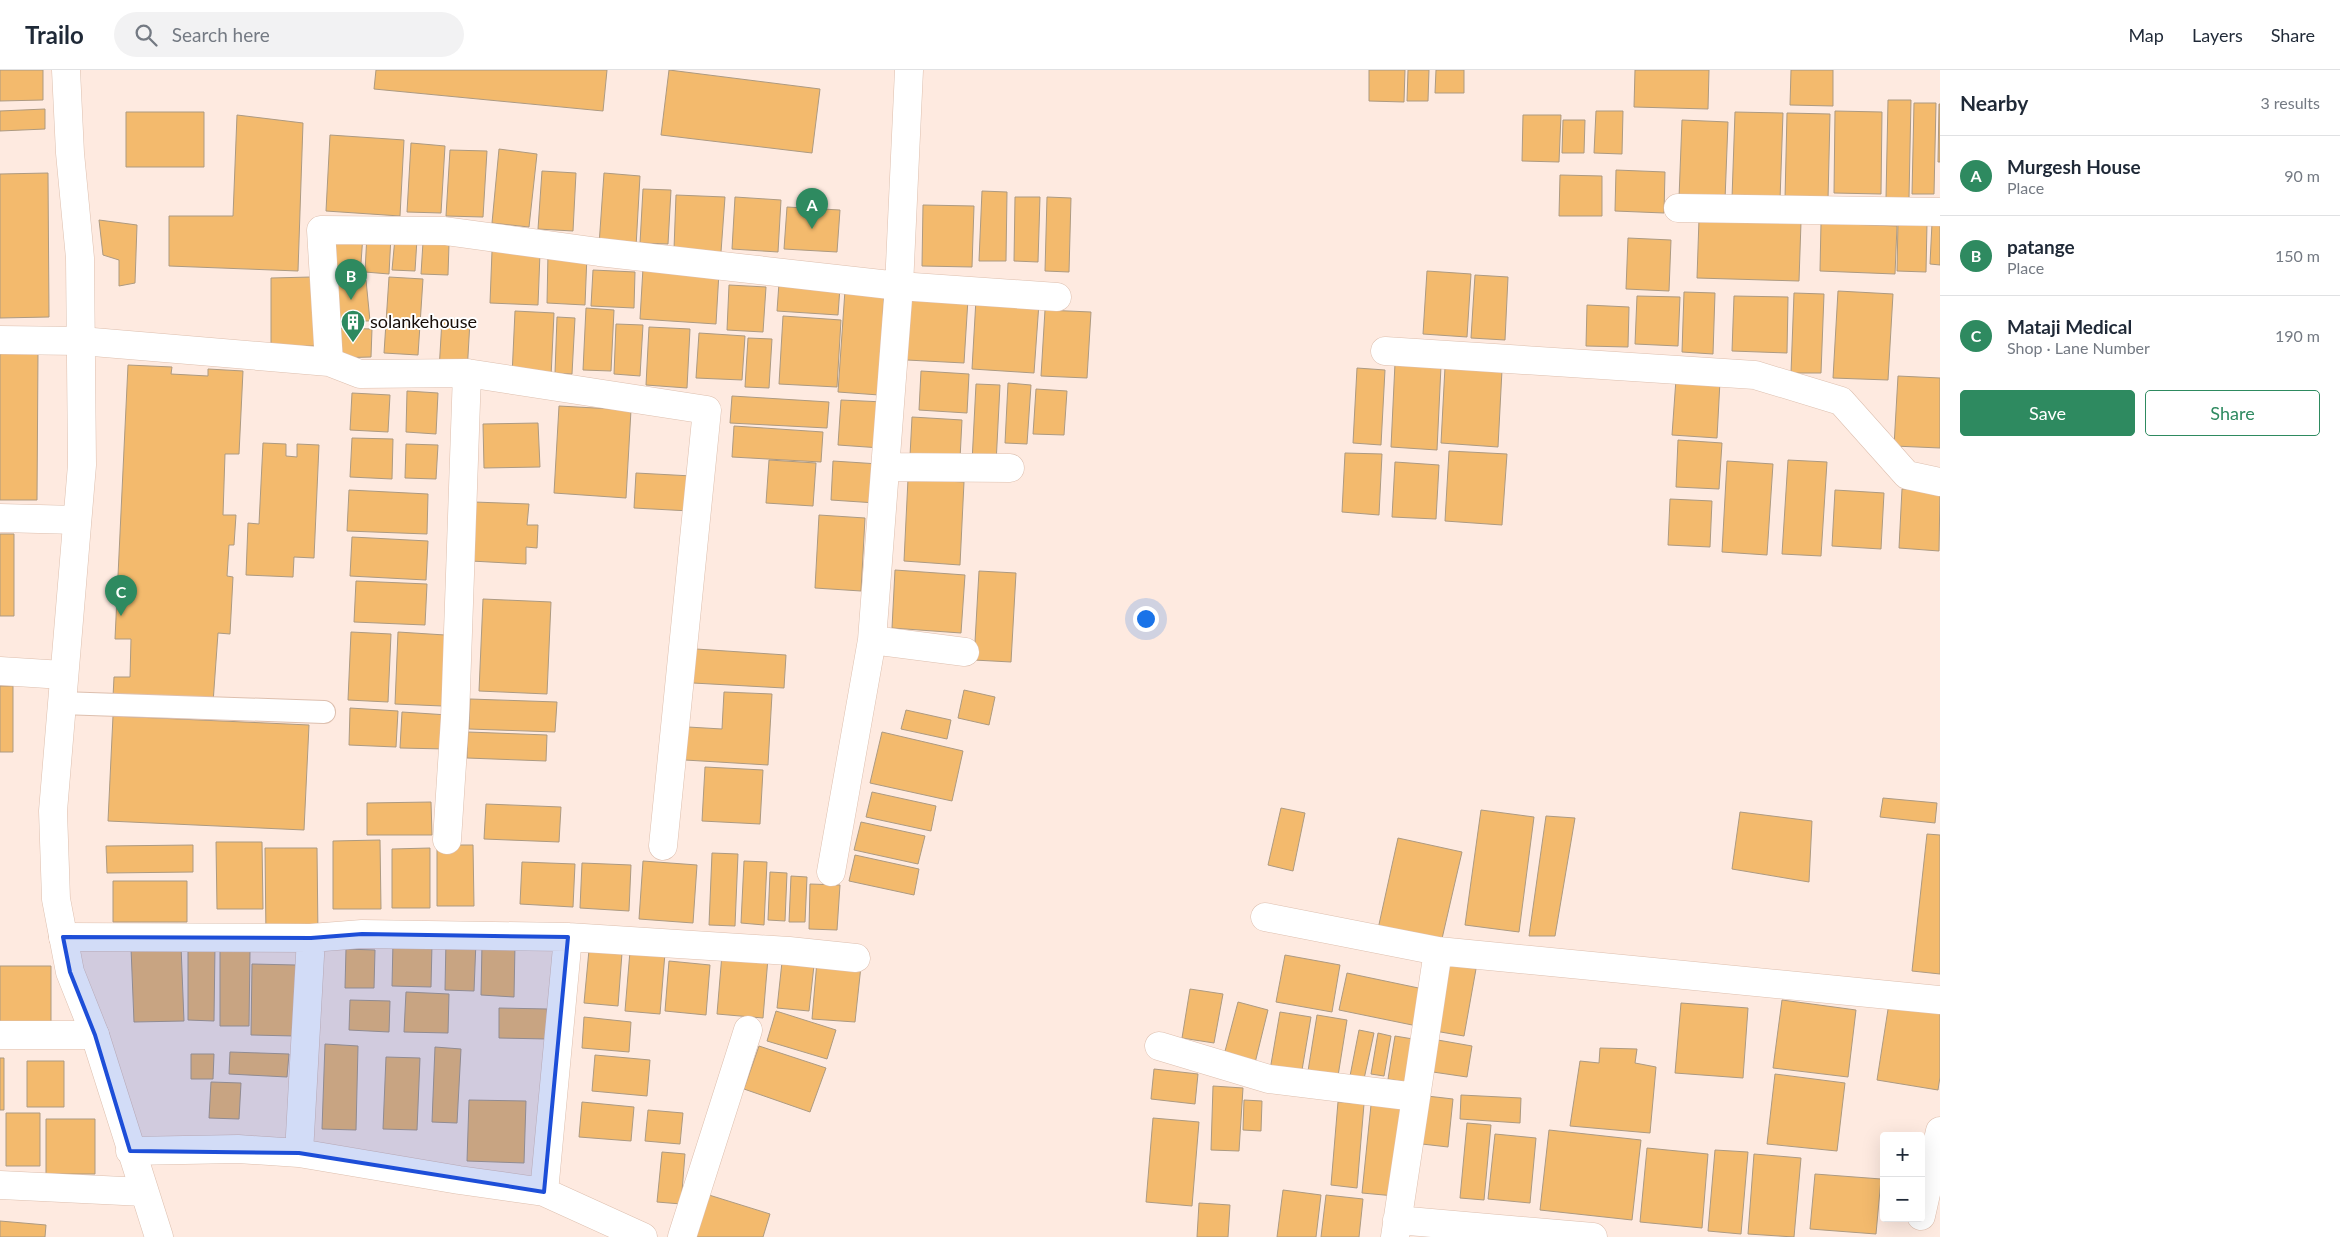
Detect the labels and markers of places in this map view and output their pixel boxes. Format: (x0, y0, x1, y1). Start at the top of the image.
pin: A (796, 188, 828, 229)
pin: B (335, 259, 367, 300)
building icon: solankehouse (340, 309, 366, 343)
place label: solankehouse (370, 310, 477, 332)
pin: C (105, 575, 137, 616)

